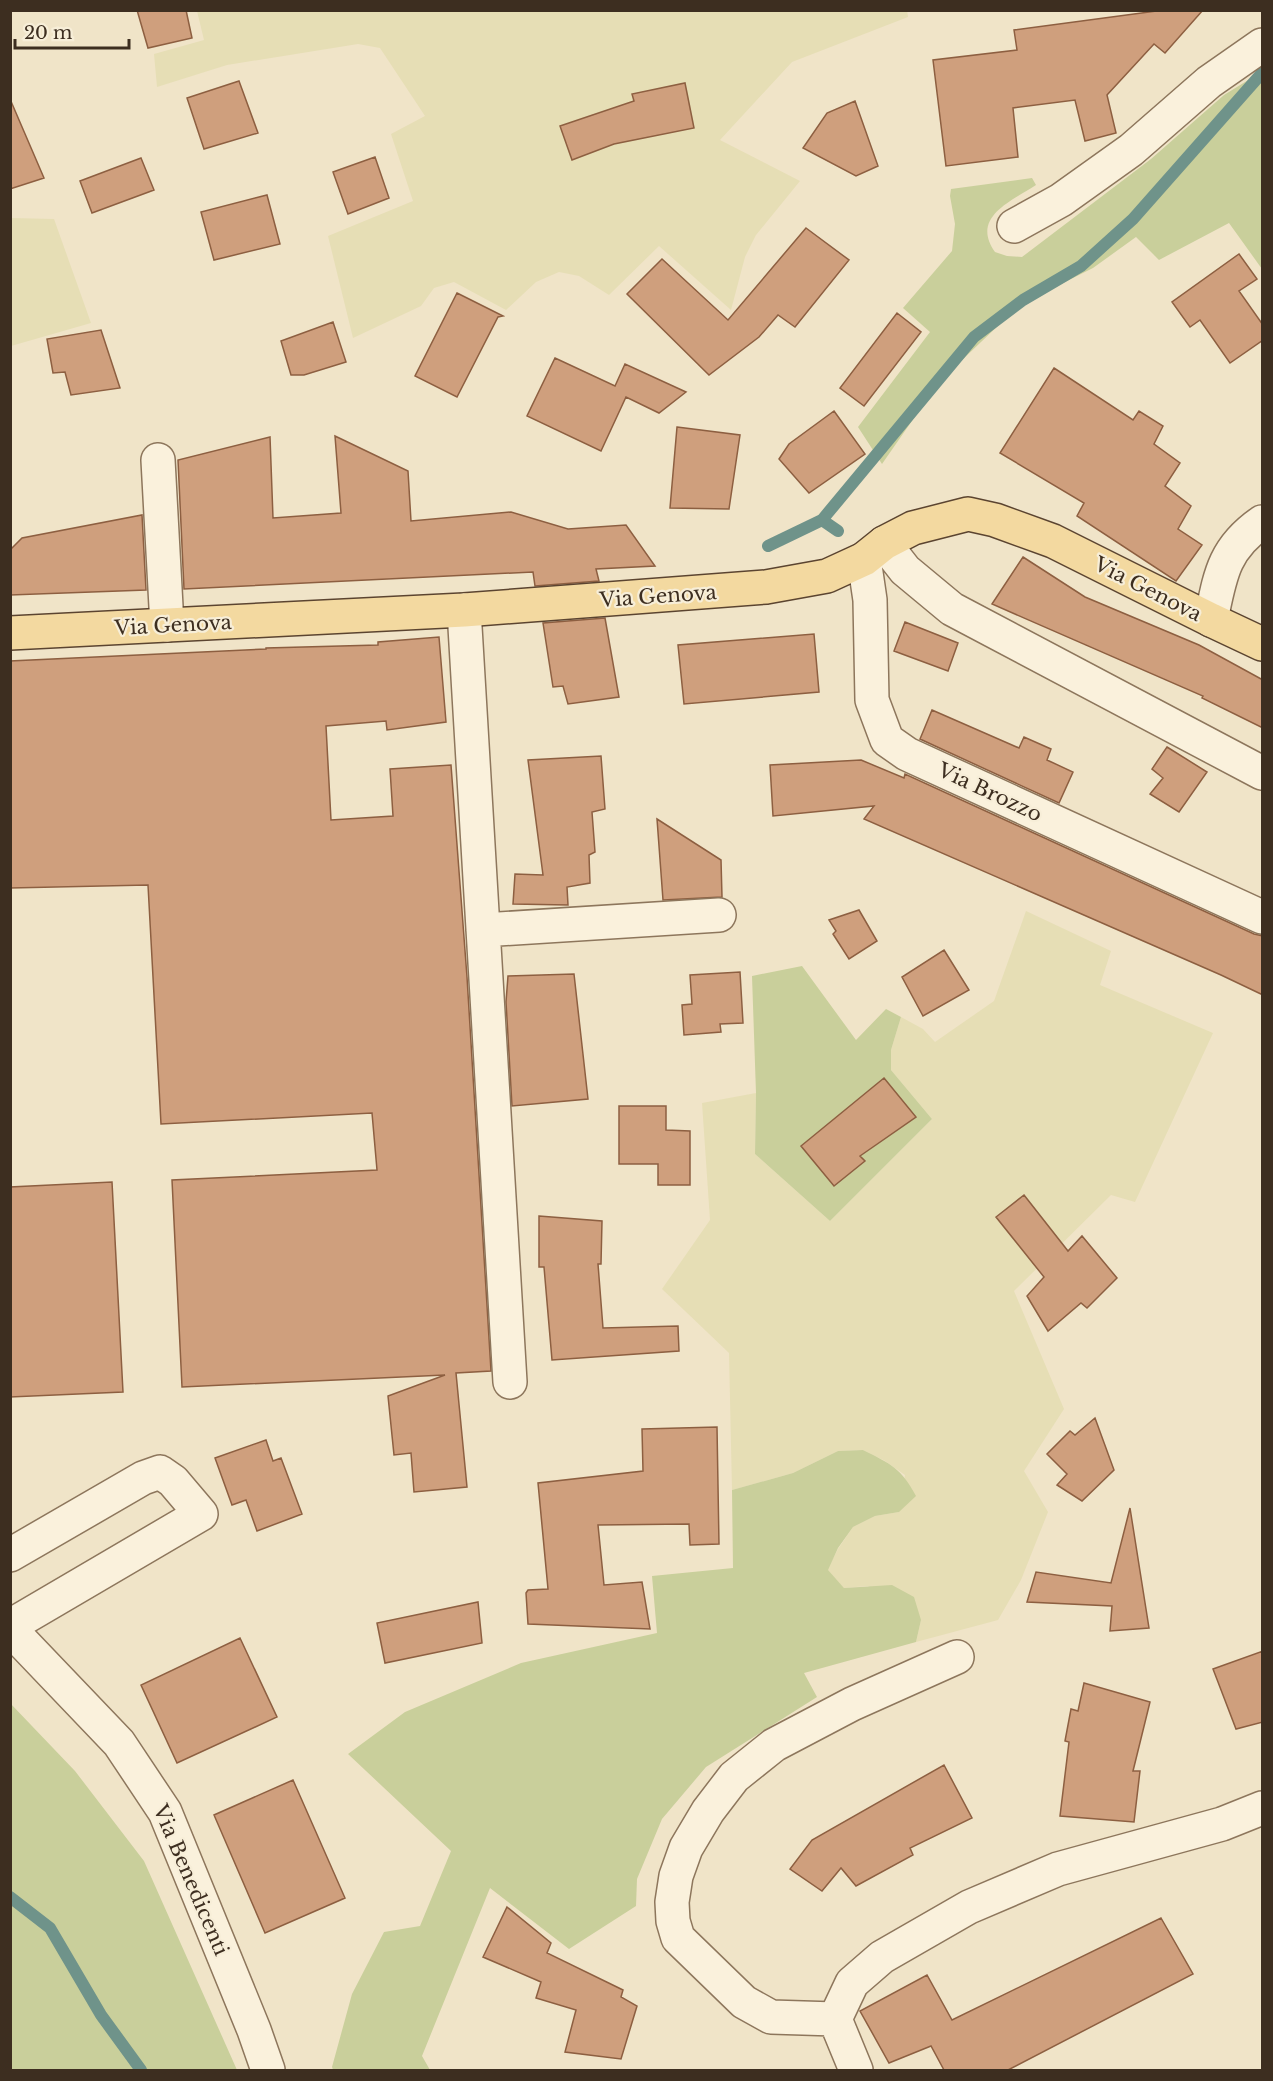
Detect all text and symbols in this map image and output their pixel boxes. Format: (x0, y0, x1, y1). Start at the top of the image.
scale bar (15, 12, 129, 50)
text: 20 m (24, 22, 72, 44)
street label: Via Genova (1089, 551, 1207, 627)
street label: Via Genova (598, 580, 718, 612)
street label: Via Genova (113, 610, 233, 640)
street label: Via Brozzo (933, 757, 1046, 827)
street label: Via Benedicenti (148, 1800, 234, 1959)

